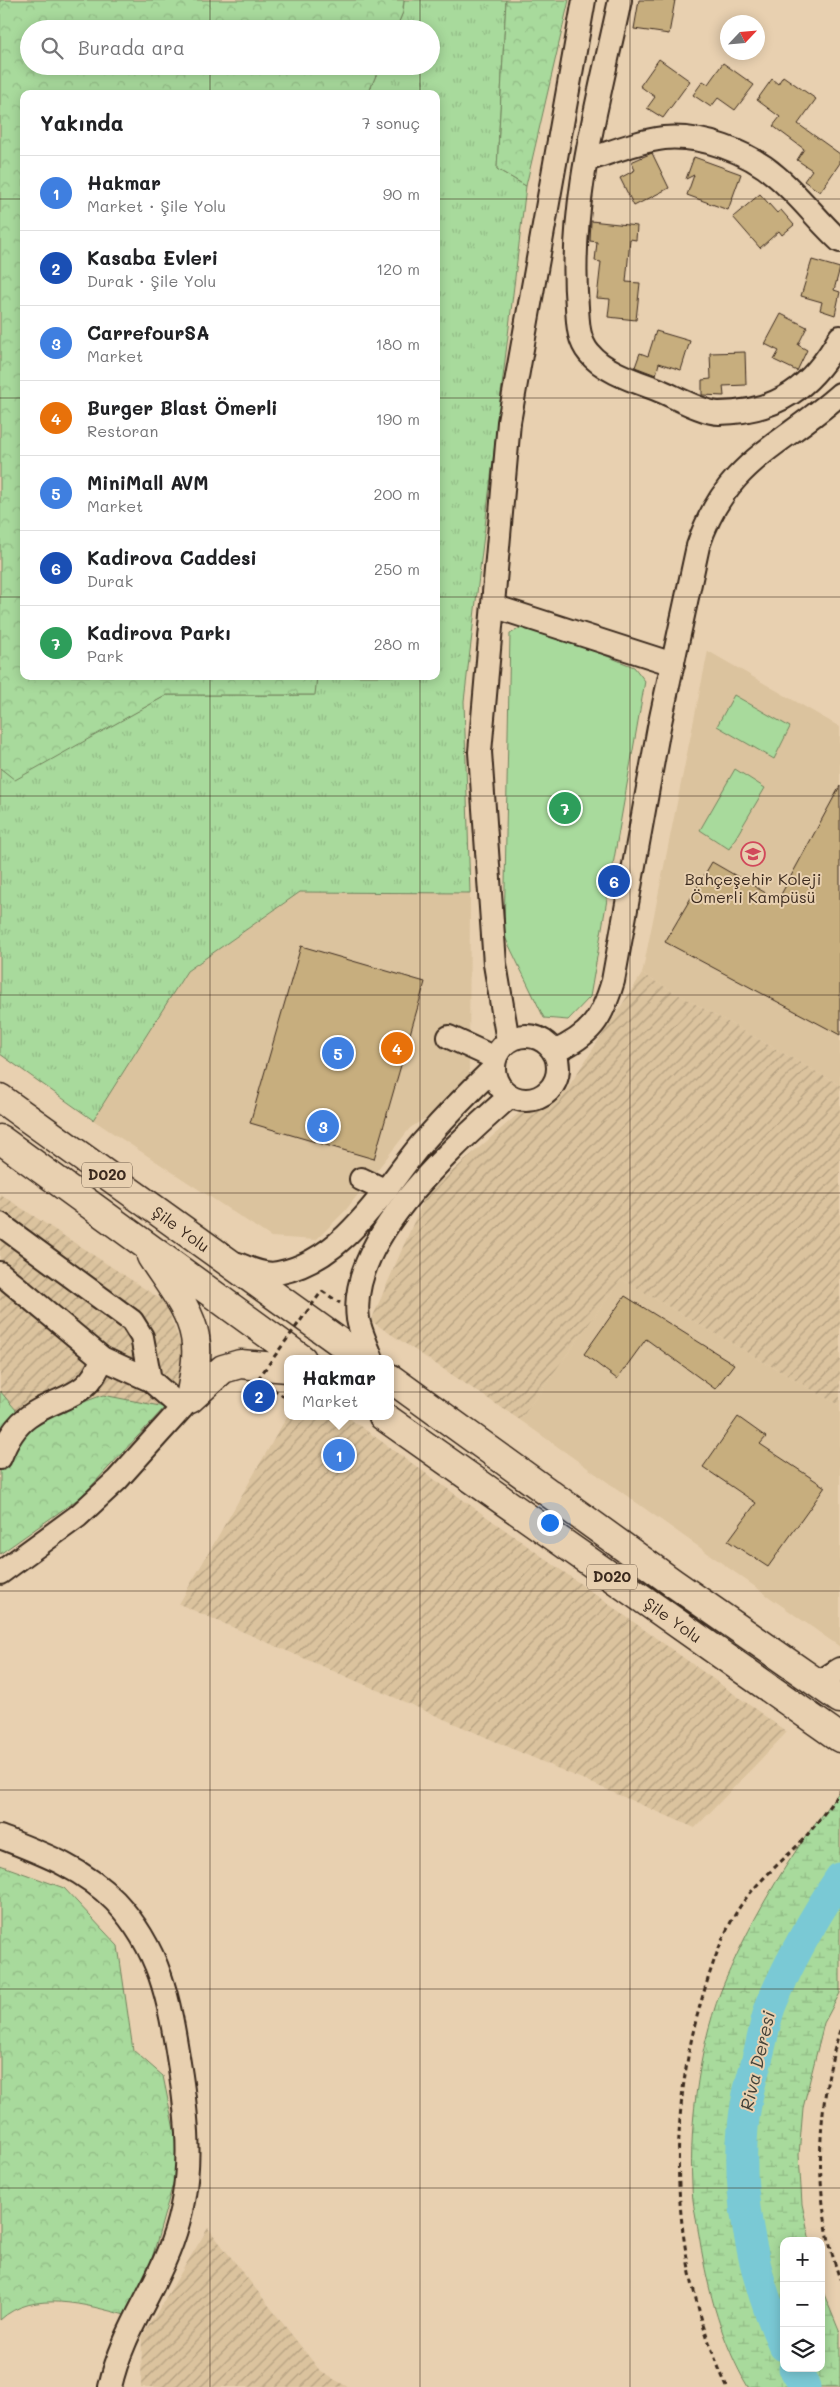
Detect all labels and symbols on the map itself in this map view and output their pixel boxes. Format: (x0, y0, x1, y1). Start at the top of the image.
north arrow (720, 15, 765, 60)
pin: 7 (549, 789, 581, 827)
school or university icon: Bahçeşehir Koleji Ömerli Kampüsü (740, 841, 766, 867)
pin: 6 (598, 862, 630, 900)
place label: Bahçeşehir Koleji Ömerli Kampüsü (685, 868, 821, 907)
pin: 4 (381, 1029, 413, 1067)
pin: 5 (322, 1034, 354, 1072)
pin: 3 (307, 1107, 339, 1145)
road number: D020 (82, 1162, 132, 1188)
street label: Şile Yolu (149, 1201, 214, 1256)
pin: 2 (243, 1377, 275, 1415)
pin: 1 (323, 1436, 355, 1474)
your location (537, 1510, 563, 1536)
road number: D020 (587, 1564, 637, 1590)
street label: Şile Yolu (640, 1592, 706, 1647)
water label: Riva Deresi (734, 2008, 780, 2113)

